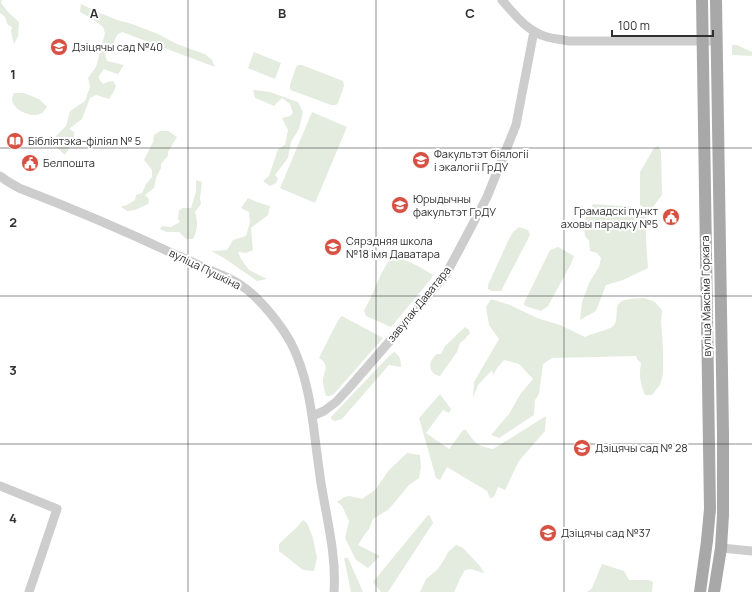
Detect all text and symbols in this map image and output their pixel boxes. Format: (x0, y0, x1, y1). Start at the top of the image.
text: A (90, 4, 99, 22)
text: B (278, 4, 286, 22)
text: C (465, 4, 475, 22)
scale bar (612, 12, 713, 38)
text: 100 m (618, 17, 650, 34)
school or university icon: Дзіцячы сад №40 (49, 37, 69, 57)
place label: Дзіцячы сад №40 (72, 39, 163, 54)
text: 1 (10, 65, 16, 83)
library icon: Бібліятэка-філіял № 5 (5, 131, 25, 151)
place label: Бібліятэка-філіял № 5 (28, 133, 141, 148)
place label: Факультэт біялогіі і экалогіі ГрДУ (434, 146, 529, 174)
school or university icon: Факультэт біялогіі і экалогіі ГрДУ (411, 150, 431, 170)
public building icon: Белпошта (20, 153, 40, 173)
place label: Белпошта (43, 155, 95, 170)
place label: Юрыдычны факультэт ГрДУ (413, 191, 496, 219)
school or university icon: Юрыдычны факультэт ГрДУ (390, 195, 410, 215)
place label: Грамадскі пункт аховы парадку №5 (561, 203, 658, 231)
public building icon: Грамадскі пункт аховы парадку №5 (661, 207, 681, 227)
text: 2 (9, 213, 17, 231)
place label: Сярэдняя школа №18 імя Даватара (346, 233, 440, 261)
street label: вуліца Максіма Горкага (697, 235, 714, 357)
school or university icon: Сярэдняя школа №18 імя Даватара (323, 237, 343, 257)
street label: вуліца Пушкіна (167, 245, 244, 292)
street label: завулак Даватара (383, 263, 454, 345)
text: 3 (9, 361, 17, 379)
school or university icon: Дзіцячы сад № 28 (572, 438, 592, 458)
place label: Дзіцячы сад № 28 (595, 440, 688, 455)
text: 4 (9, 509, 17, 527)
school or university icon: Дзіцячы сад №37 (538, 523, 558, 543)
place label: Дзіцячы сад №37 (561, 525, 650, 540)

